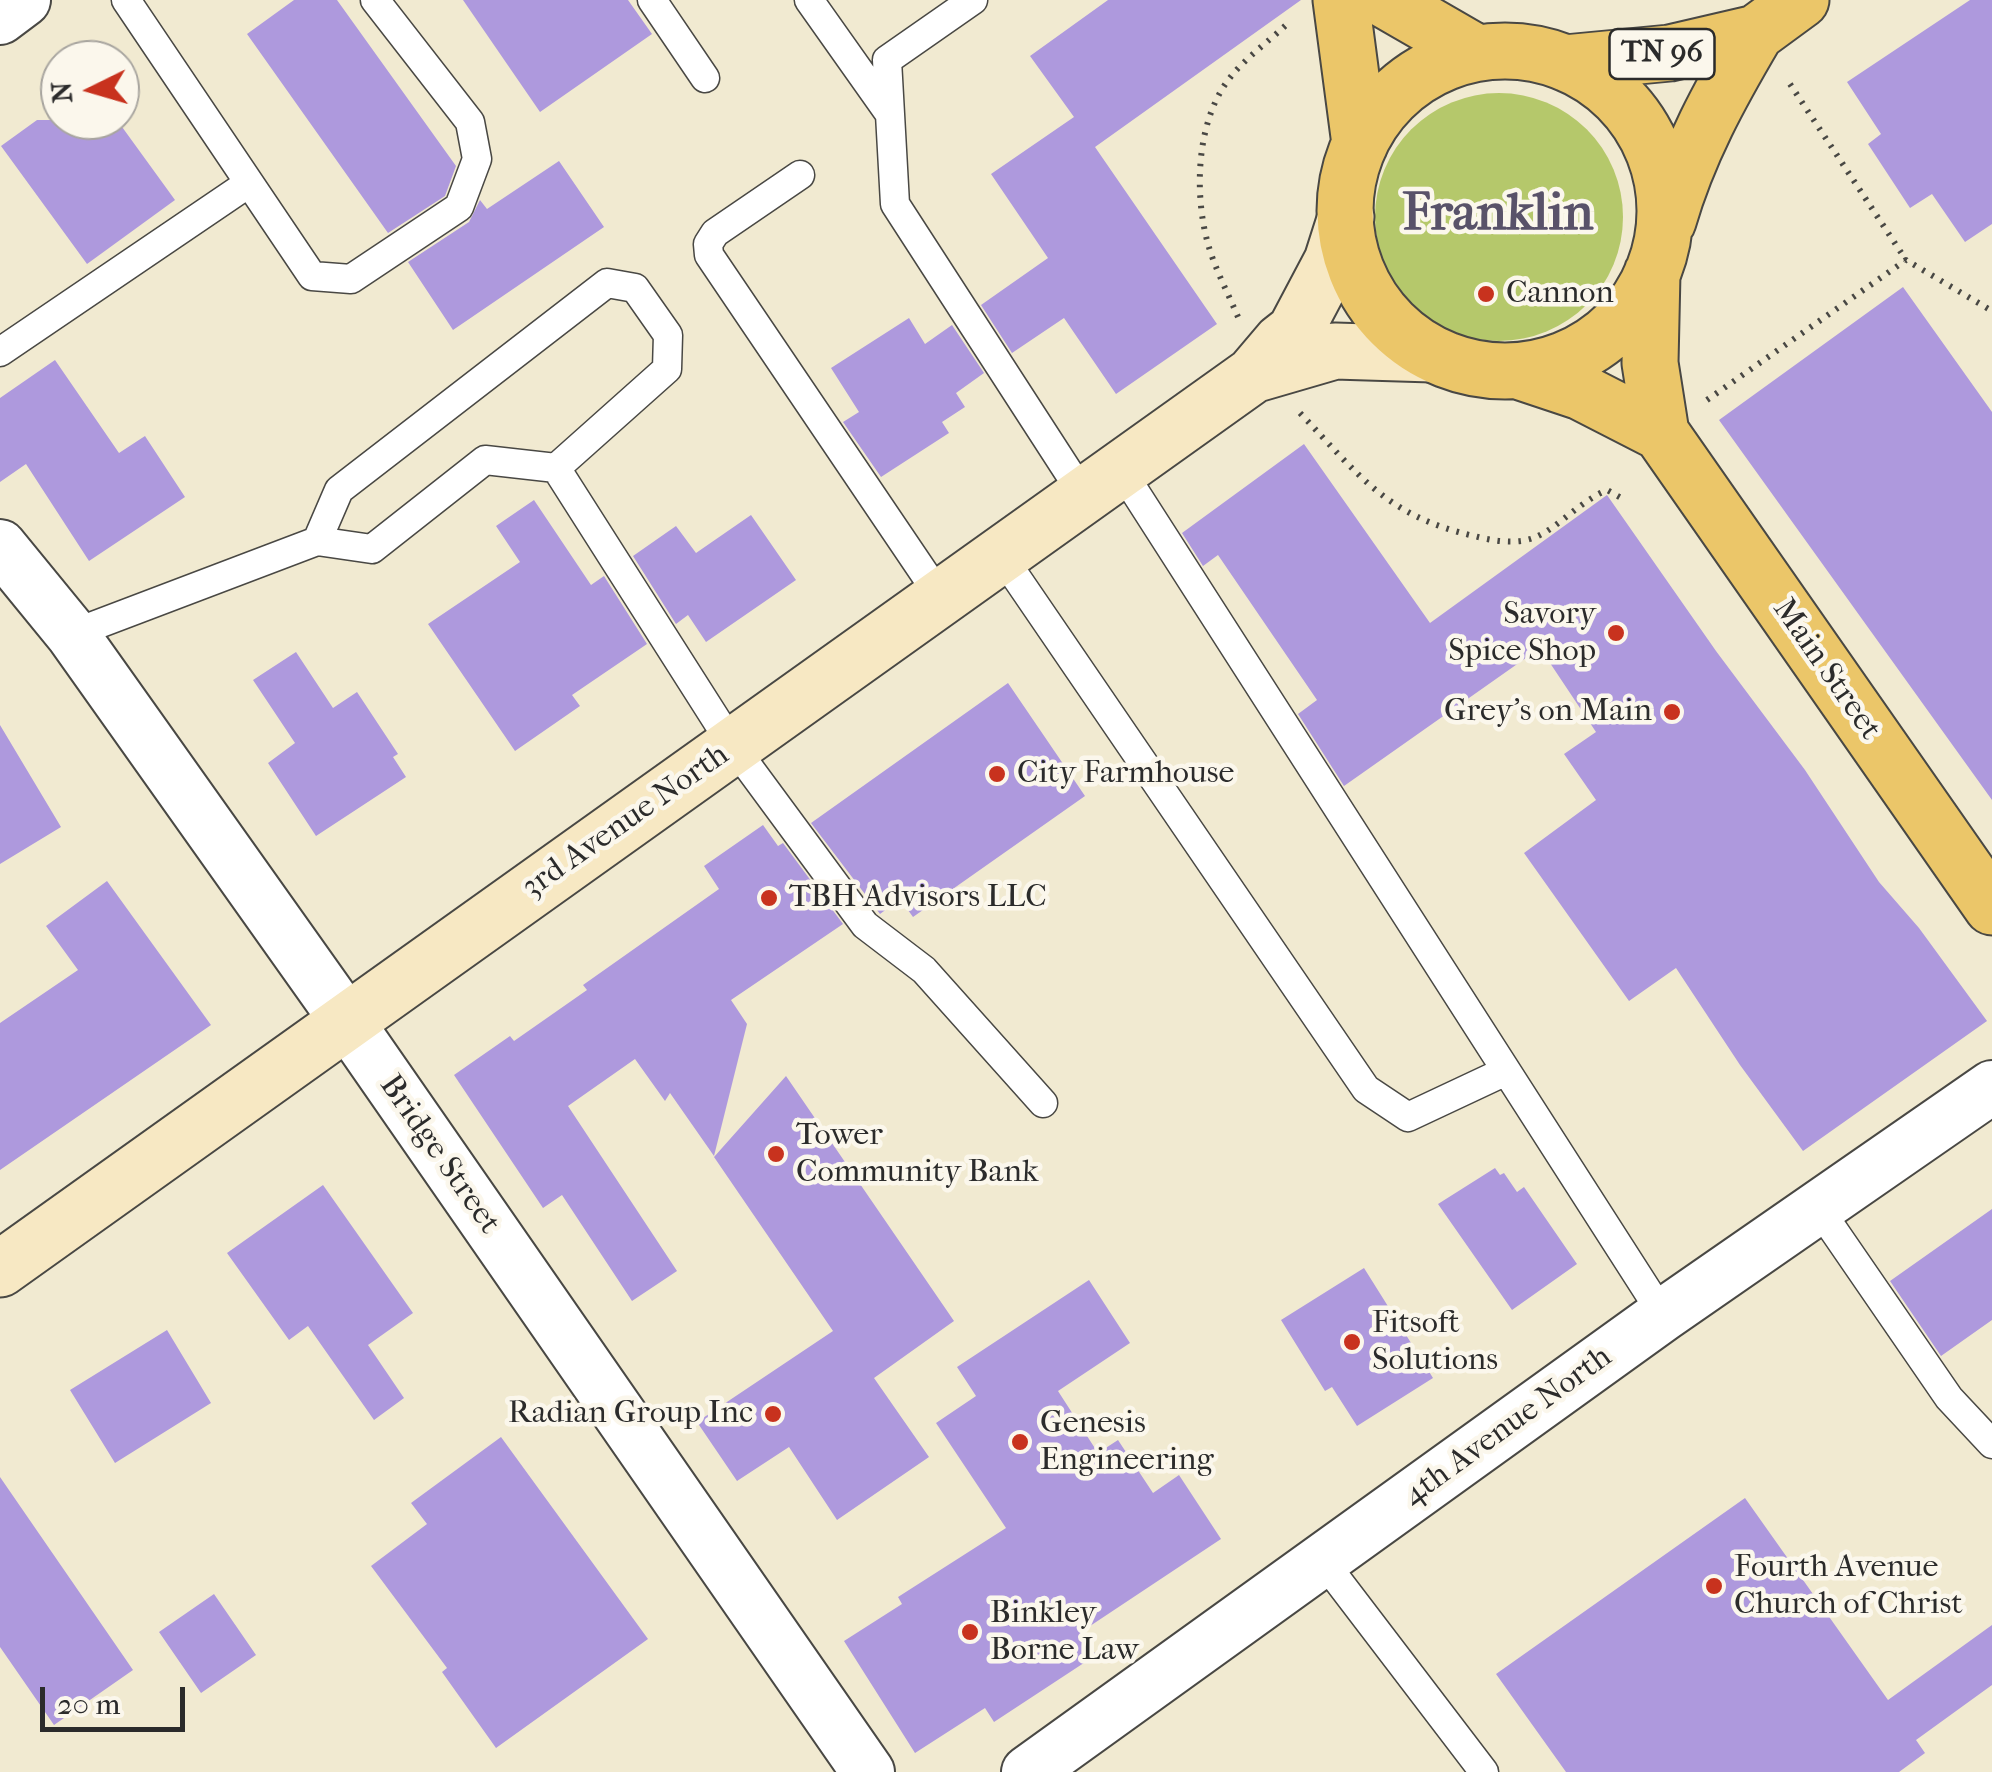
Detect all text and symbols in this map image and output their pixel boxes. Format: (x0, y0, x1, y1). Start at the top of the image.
road number: TN 96 (1610, 29, 1714, 79)
north arrow (40, 40, 140, 140)
text: N (44, 80, 79, 105)
district label: Franklin (1403, 185, 1593, 247)
place label: Cannon (1506, 275, 1614, 313)
marker: Cannon (1475, 283, 1497, 305)
street label: Main Street (1763, 592, 1889, 748)
place label: Savory Spice Shop (1448, 596, 1596, 671)
marker: Savory Spice Shop (1605, 622, 1627, 644)
place label: Grey's on Main (1444, 693, 1652, 731)
marker: Grey's on Main (1661, 701, 1683, 723)
street label: 3rd Avenue North (515, 736, 737, 908)
place label: City Farmhouse (1017, 755, 1234, 793)
marker: City Farmhouse (986, 763, 1008, 785)
place label: TBH Advisors LLC (789, 879, 1047, 917)
marker: TBH Advisors LLC (758, 887, 780, 909)
street label: Bridge Street (370, 1068, 508, 1242)
place label: Tower Community Bank (796, 1117, 1038, 1192)
marker: Tower Community Bank (765, 1143, 787, 1165)
place label: Fitsoft Solutions (1372, 1305, 1498, 1380)
marker: Fitsoft Solutions (1341, 1331, 1363, 1353)
street label: 4th Avenue North (1396, 1339, 1620, 1515)
place label: Radian Group Inc (508, 1395, 753, 1433)
marker: Radian Group Inc (762, 1403, 784, 1425)
place label: Genesis Engineering (1040, 1405, 1214, 1480)
marker: Genesis Engineering (1009, 1431, 1031, 1453)
place label: Fourth Avenue Church of Christ (1734, 1549, 1963, 1624)
marker: Fourth Avenue Church of Christ (1703, 1575, 1725, 1597)
place label: Binkley Borne Law (990, 1595, 1139, 1670)
marker: Binkley Borne Law (959, 1621, 981, 1643)
scale bar (45, 1667, 190, 1729)
text: 20 m (57, 1687, 120, 1722)

